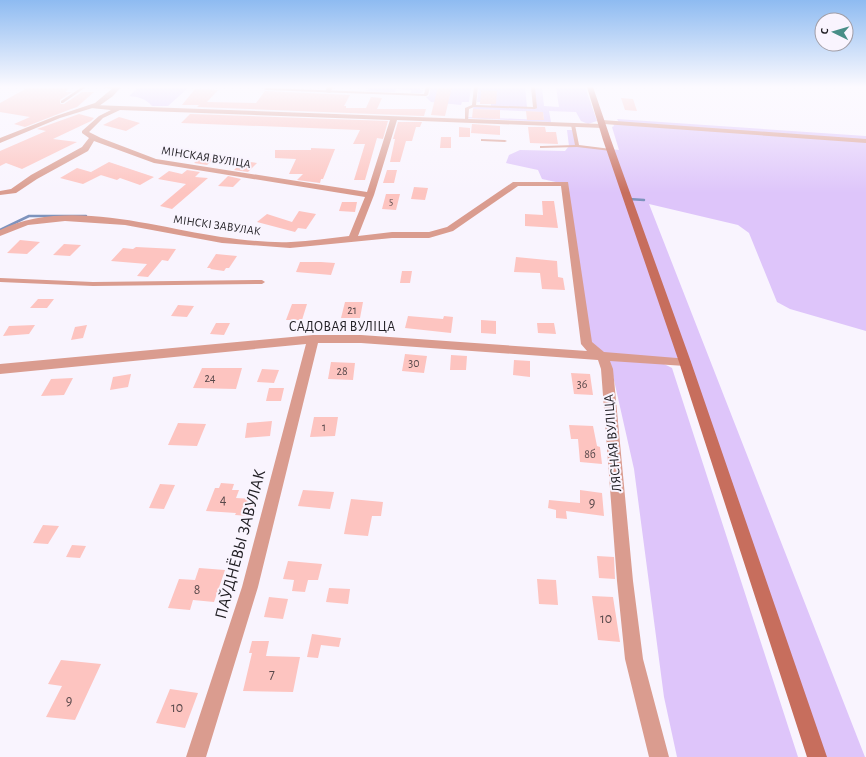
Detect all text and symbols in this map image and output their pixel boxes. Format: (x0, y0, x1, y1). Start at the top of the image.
north arrow (814, 12, 854, 52)
text: С (819, 28, 830, 35)
street label: МІНСКАЯ ВУЛІЦА (160, 144, 252, 170)
house number: 5 (389, 197, 393, 207)
street label: МІНСКІ ЗАВУЛАК (172, 213, 262, 237)
house number: 21 (347, 304, 357, 316)
street label: САДОВАЯ ВУЛІЦА (289, 320, 395, 334)
house number: 30 (408, 357, 420, 369)
house number: 28 (336, 365, 348, 377)
house number: 24 (204, 372, 216, 384)
house number: 36 (577, 378, 588, 390)
street label: ЛЯСНАЯ ВУЛІЦА (602, 394, 624, 492)
house number: 1 (322, 421, 326, 433)
house number: 8б (584, 448, 596, 460)
street label: ПАЎДНЁВЫ ЗАВУЛАК (211, 467, 268, 621)
house number: 4 (220, 493, 227, 507)
house number: 9 (589, 496, 595, 510)
house number: 8 (194, 583, 200, 597)
house number: 10 (600, 612, 612, 626)
house number: 7 (269, 667, 275, 681)
house number: 9 (66, 694, 72, 708)
house number: 10 (171, 701, 183, 715)

